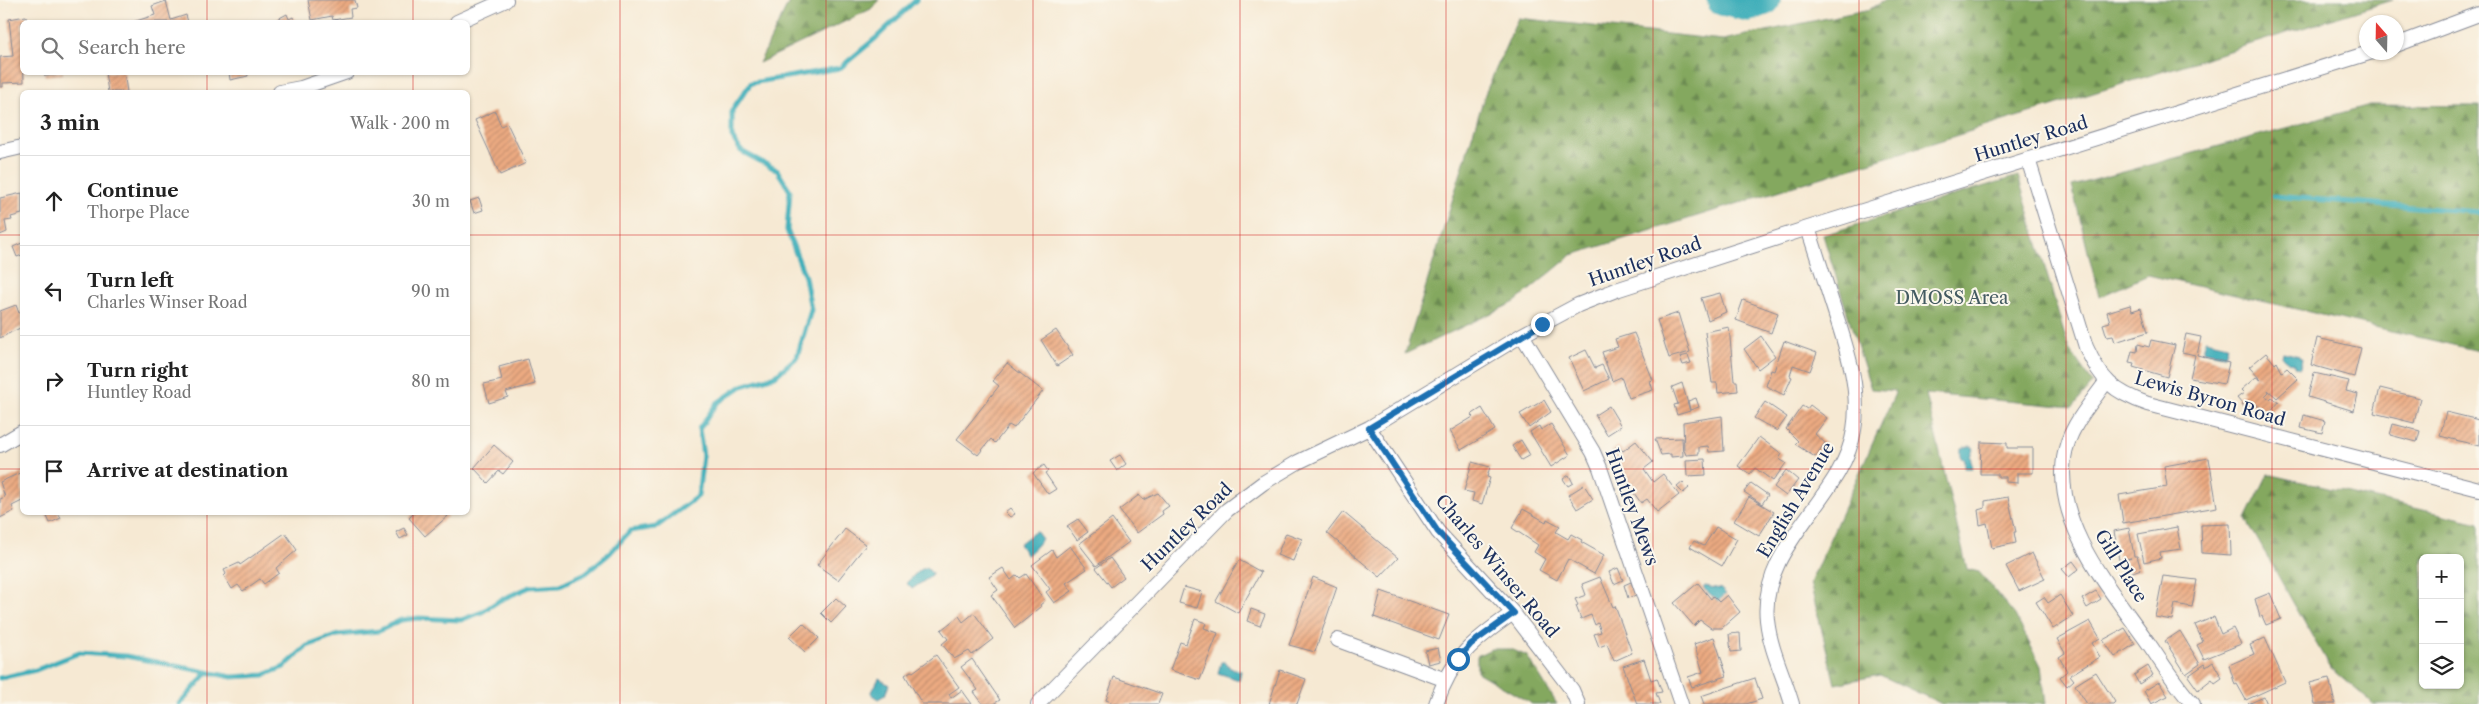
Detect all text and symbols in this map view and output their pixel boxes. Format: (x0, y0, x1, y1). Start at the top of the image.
north arrow (2359, 15, 2404, 60)
search box (20, 20, 470, 75)
icon: search (38, 34, 66, 62)
text: Search here (78, 36, 186, 59)
text: 3 min (40, 110, 100, 135)
street label: Huntley Road (1972, 111, 2091, 167)
text: Walk · 200 m (350, 113, 450, 133)
text: Continue (87, 179, 179, 202)
icon: ahead (40, 187, 68, 215)
text: 30 m (412, 191, 450, 211)
text: Thorpe Place (87, 202, 190, 222)
street label: Huntley Road (1586, 232, 1704, 292)
text: Turn left (87, 269, 174, 292)
icon: left (40, 277, 68, 305)
text: 90 m (411, 281, 450, 301)
park label: DMOSS Area (1895, 287, 2009, 309)
text: Charles Winser Road (87, 292, 247, 312)
route end (1531, 313, 1554, 336)
text: Turn right (87, 359, 188, 382)
icon: right (40, 367, 68, 395)
street label: Lewis Byron Road (2132, 367, 2288, 431)
text: 80 m (411, 371, 450, 391)
text: Huntley Road (87, 382, 192, 402)
street label: English Avenue (1753, 438, 1839, 562)
street label: Huntley Mews (1601, 445, 1663, 569)
icon: arrive (40, 457, 68, 485)
text: Arrive at destination (87, 459, 288, 482)
street label: Huntley Road (1137, 478, 1237, 576)
street label: Charles Winser Road (1431, 490, 1563, 642)
street label: Gill Place (2090, 526, 2152, 606)
map controls (2419, 554, 2464, 689)
button: + (2419, 554, 2464, 599)
button: − (2419, 599, 2464, 644)
button: layers (2419, 644, 2464, 689)
route start (1447, 648, 1470, 671)

